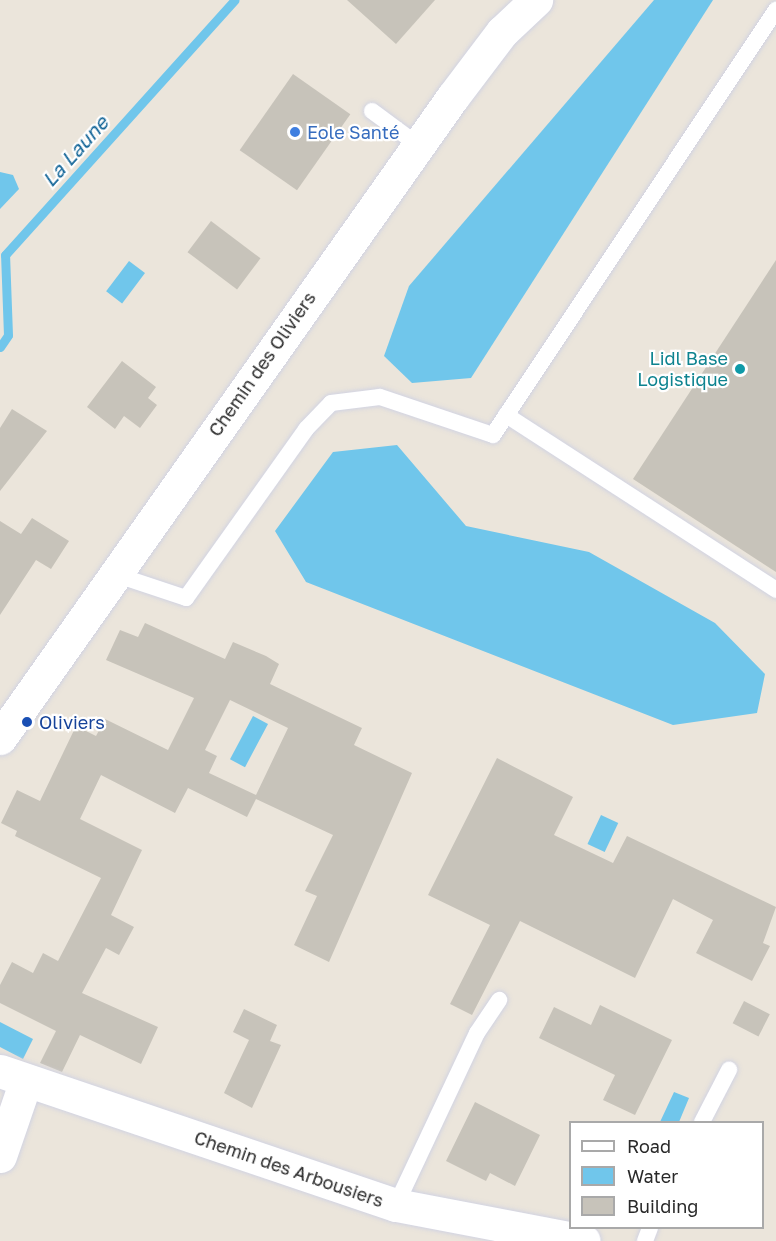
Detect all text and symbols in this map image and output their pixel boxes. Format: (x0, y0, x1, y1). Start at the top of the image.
water label: La Laune (37, 111, 113, 191)
place label: Eole Santé (307, 121, 399, 143)
marker: Eole Santé (288, 125, 302, 139)
street label: Chemin des Oliviers (204, 288, 320, 440)
place label: Lidl Base Logistique (637, 348, 728, 391)
marker: Lidl Base Logistique (733, 362, 747, 376)
place label: Oliviers (39, 711, 105, 733)
marker: Oliviers (20, 715, 34, 729)
legend (569, 1121, 764, 1229)
street label: Chemin des Arbousiers (191, 1126, 387, 1212)
text: Road (627, 1135, 671, 1157)
text: Water (627, 1165, 678, 1187)
text: Building (627, 1195, 698, 1217)

